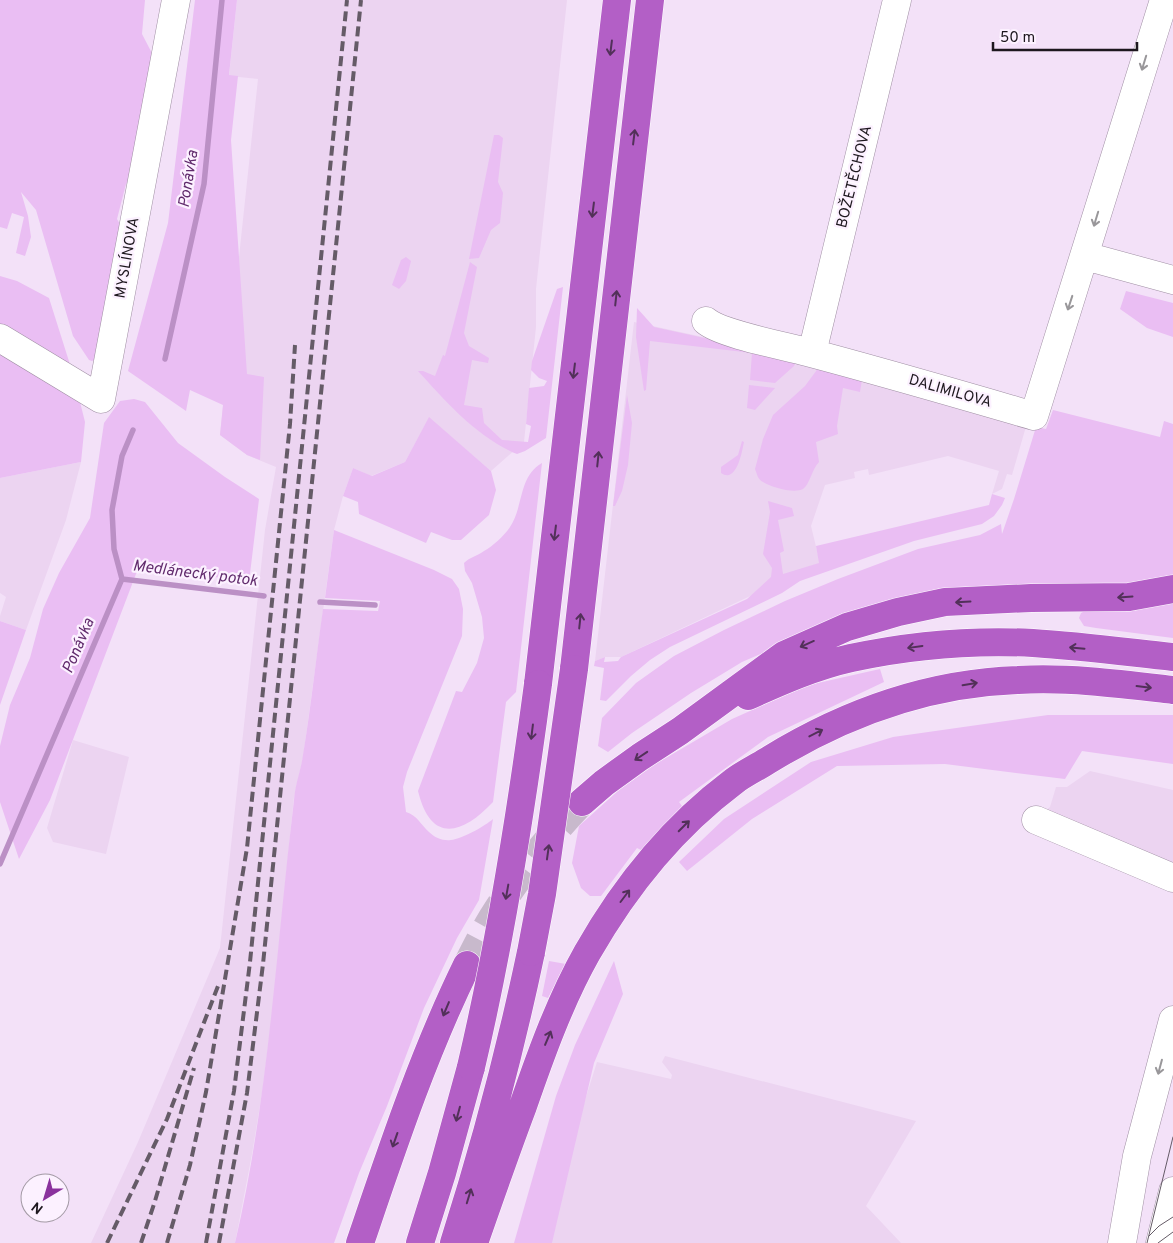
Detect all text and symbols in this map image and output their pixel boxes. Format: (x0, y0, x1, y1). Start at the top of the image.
scale bar (993, 20, 1137, 52)
text: 50 m (1000, 29, 1035, 48)
one-way arrow (606, 40, 616, 56)
one-way arrow (1139, 55, 1148, 71)
street label: BOŽETĚCHOVA (832, 123, 877, 230)
one-way arrow (629, 129, 639, 145)
water label: Ponávka (175, 148, 204, 209)
one-way arrow (588, 202, 598, 218)
one-way arrow (1091, 210, 1101, 226)
street label: MYSLÍNOVA (111, 216, 144, 300)
one-way arrow (611, 290, 621, 306)
one-way arrow (1065, 294, 1074, 310)
one-way arrow (569, 363, 579, 379)
street label: DALIMILOVA (906, 371, 994, 413)
one-way arrow (593, 452, 603, 468)
one-way arrow (550, 524, 560, 540)
water label: Medlánecký potok (131, 556, 259, 592)
one-way arrow (1117, 593, 1133, 602)
one-way arrow (955, 597, 971, 606)
one-way arrow (575, 613, 585, 629)
water label: Ponávka (58, 615, 100, 677)
one-way arrow (800, 640, 815, 650)
one-way arrow (907, 642, 923, 652)
one-way arrow (1069, 643, 1085, 652)
one-way arrow (962, 679, 978, 689)
one-way arrow (1136, 682, 1152, 692)
one-way arrow (527, 724, 537, 740)
one-way arrow (809, 728, 824, 738)
one-way arrow (634, 751, 648, 761)
one-way arrow (678, 820, 690, 832)
one-way arrow (543, 845, 553, 861)
one-way arrow (501, 884, 511, 900)
one-way arrow (619, 890, 630, 903)
one-way arrow (441, 1001, 451, 1016)
one-way arrow (543, 1031, 553, 1046)
one-way arrow (1155, 1058, 1164, 1074)
one-way arrow (453, 1105, 462, 1121)
one-way arrow (390, 1132, 399, 1147)
north arrow (20, 1173, 70, 1223)
one-way arrow (464, 1189, 474, 1205)
text: N (29, 1197, 47, 1217)

